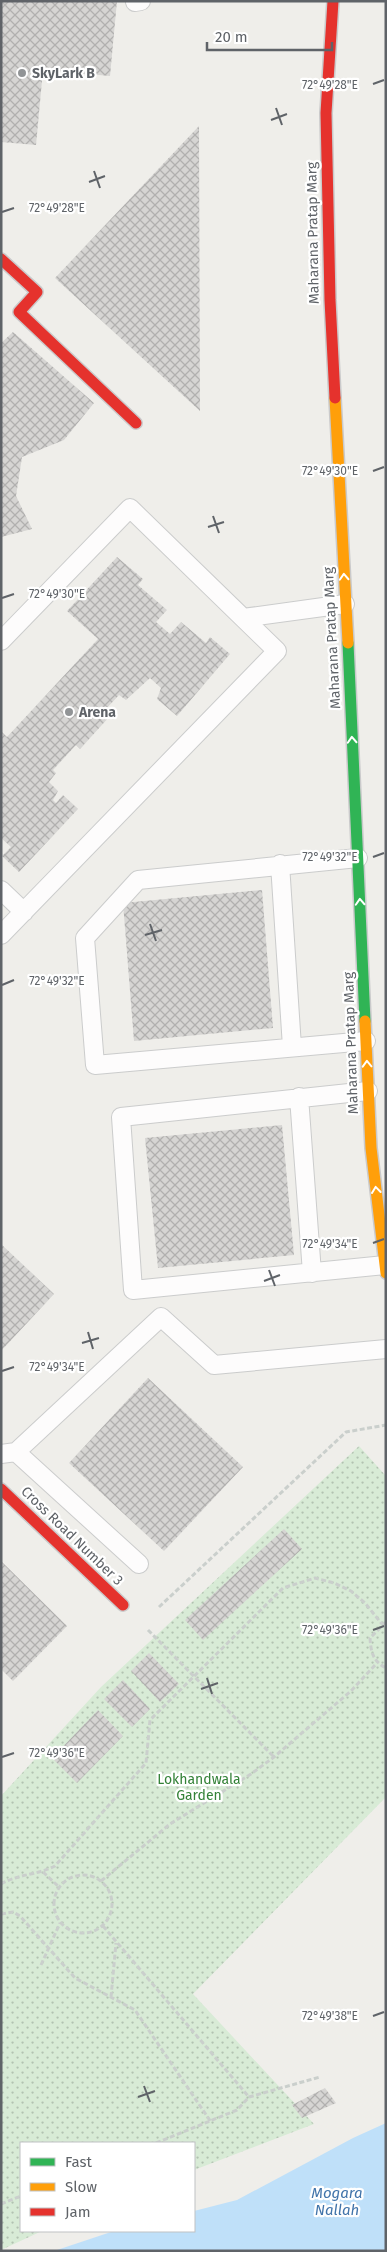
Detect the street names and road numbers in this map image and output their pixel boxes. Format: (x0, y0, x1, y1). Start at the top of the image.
street label: Maharana Pratap Marg (303, 161, 323, 304)
street label: Maharana Pratap Marg (320, 566, 344, 710)
street label: Maharana Pratap Marg (340, 971, 362, 1114)
street label: Cross Road Number 3 (17, 1483, 127, 1589)

